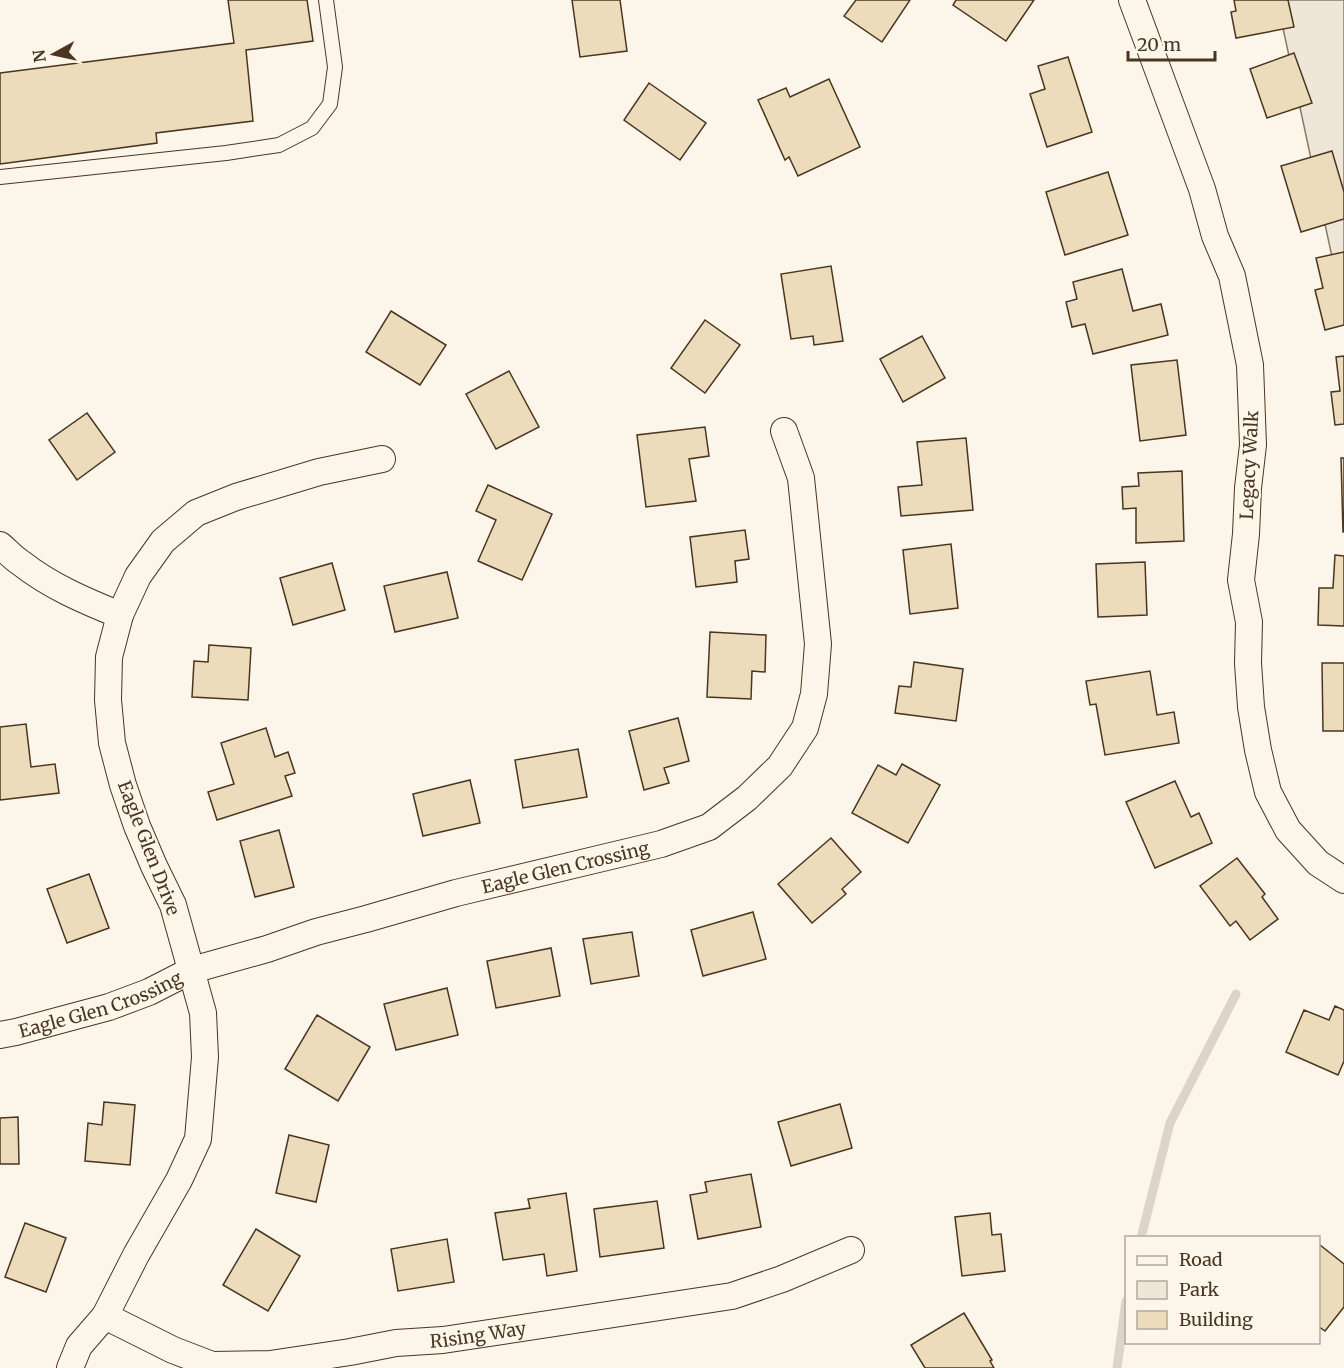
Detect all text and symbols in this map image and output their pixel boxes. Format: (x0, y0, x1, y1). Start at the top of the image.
north arrow (24, 24, 84, 84)
scale bar (1128, 24, 1215, 62)
text: 20 m (1137, 33, 1181, 56)
text: N (28, 48, 50, 64)
street label: Legacy Walk (1235, 409, 1263, 520)
street label: Eagle Glen Drive (113, 777, 185, 919)
street label: Eagle Glen Crossing (479, 836, 651, 898)
street label: Eagle Glen Crossing (16, 966, 186, 1042)
legend (1125, 1236, 1320, 1344)
text: Road (1179, 1248, 1223, 1271)
text: Park (1179, 1278, 1220, 1301)
text: Building (1179, 1308, 1253, 1331)
street label: Rising Way (429, 1316, 528, 1352)

